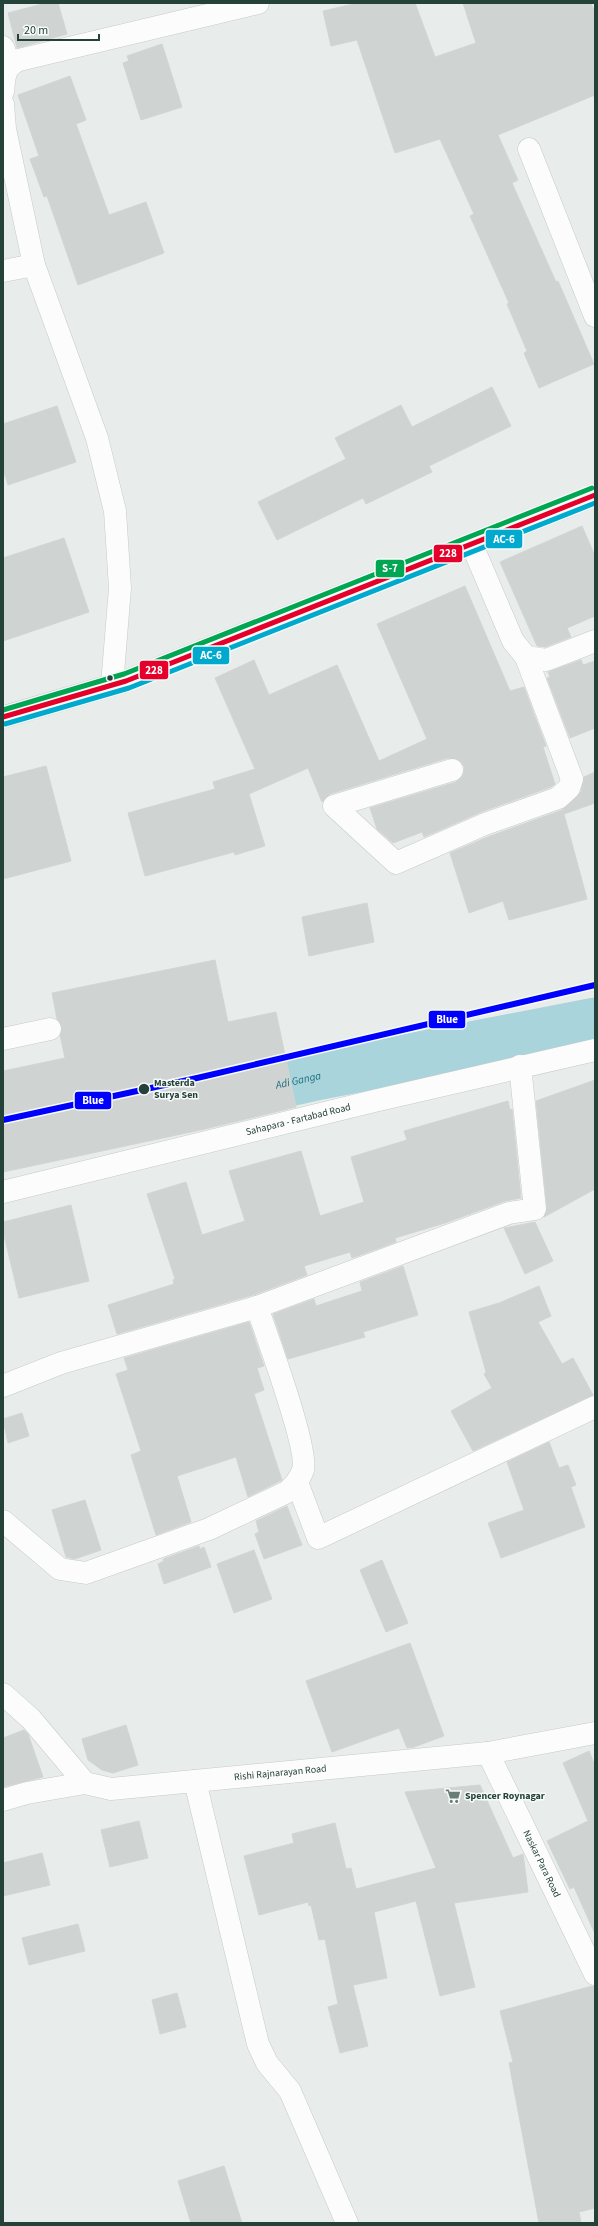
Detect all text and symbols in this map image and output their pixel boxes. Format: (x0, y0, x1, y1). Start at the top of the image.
scale bar (18, 16, 99, 42)
text: 20 m (24, 22, 48, 39)
line badge: AC-6 (485, 529, 523, 549)
text: AC-6 (492, 532, 515, 547)
line badge: 228 (433, 544, 463, 563)
text: 228 (439, 546, 457, 561)
line badge: S-7 (375, 559, 405, 578)
text: S-7 (382, 561, 398, 576)
line badge: AC-6 (192, 646, 230, 665)
text: AC-6 (199, 648, 222, 663)
line badge: 228 (139, 660, 169, 680)
text: 228 (145, 663, 163, 678)
unlabelled marker (105, 673, 115, 683)
line badge: Blue (428, 1010, 466, 1029)
text: Blue (436, 1012, 458, 1027)
water label: Adi Ganga (273, 1068, 322, 1092)
place label: Masterda Surya Sen (154, 1076, 198, 1102)
marker: Masterda Surya Sen (137, 1082, 151, 1096)
line badge: Blue (74, 1091, 112, 1110)
text: Blue (82, 1093, 104, 1108)
street label: Sahapara - Fartabad Road (244, 1100, 352, 1139)
street label: Rishi Rajnarayan Road (233, 1761, 327, 1784)
supermarket icon: Spencer Roynagar (444, 1787, 462, 1805)
place label: Spencer Roynagar (465, 1789, 545, 1803)
street label: Naskar Para Road (519, 1828, 564, 1900)

